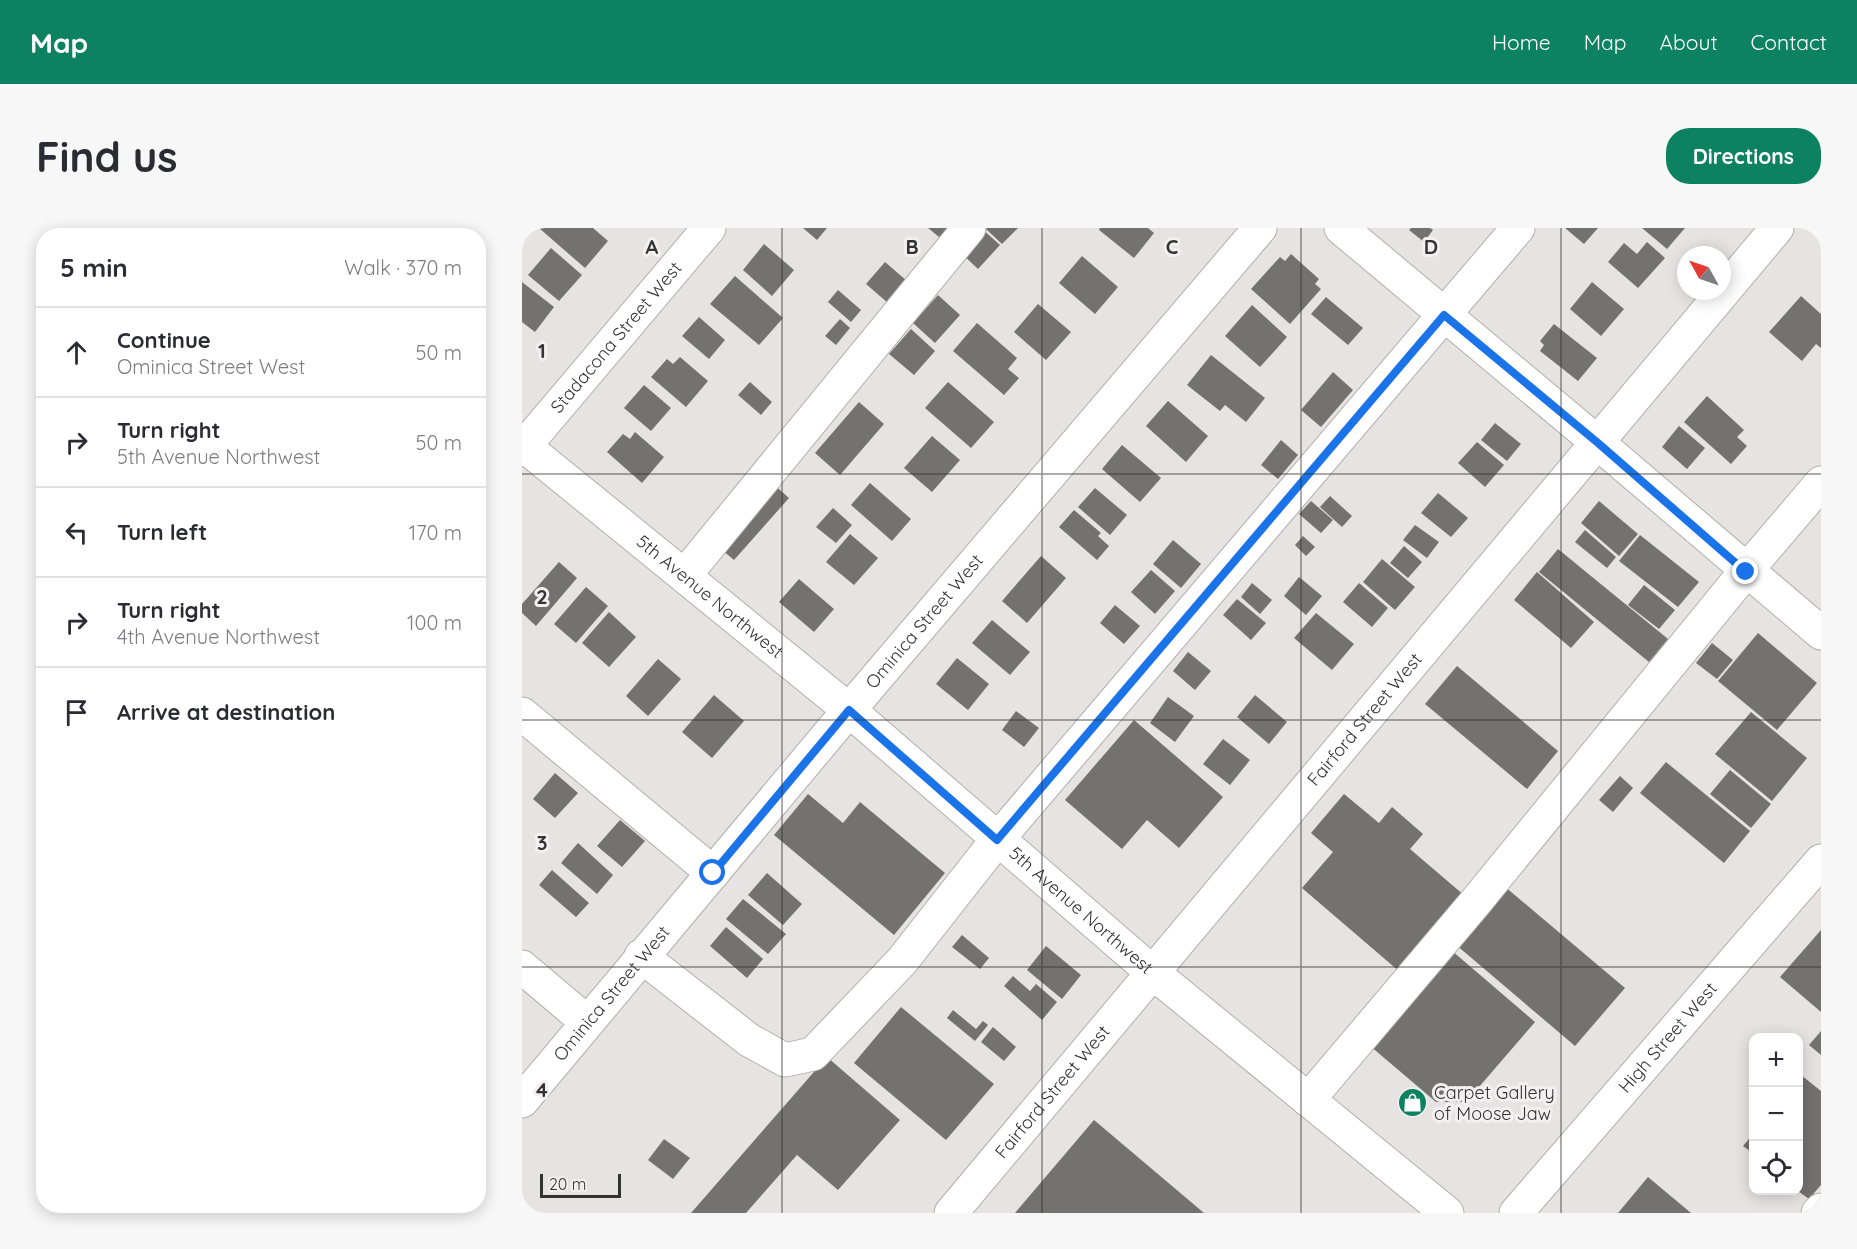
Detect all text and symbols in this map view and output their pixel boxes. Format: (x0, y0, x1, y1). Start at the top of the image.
text: Map (30, 25, 88, 60)
text: Home (1492, 29, 1551, 55)
text: Map (1584, 29, 1627, 55)
text: About (1660, 29, 1718, 55)
text: Contact (1751, 29, 1827, 55)
button: Directions (1666, 128, 1821, 184)
text: Find us (36, 130, 178, 183)
text: A (646, 234, 659, 259)
text: B (905, 234, 919, 259)
text: C (1166, 234, 1179, 259)
text: D (1424, 234, 1438, 259)
north arrow (1677, 246, 1731, 300)
text: 5 min (60, 251, 128, 284)
text: Walk · 370 m (344, 255, 462, 280)
street label: Stadacona Street West (545, 257, 687, 418)
text: Continue (117, 326, 211, 354)
icon: ahead (60, 336, 93, 369)
text: 1 (538, 338, 546, 363)
text: 50 m (416, 340, 462, 365)
text: Ominica Street West (117, 354, 305, 379)
text: Turn right (117, 416, 221, 444)
icon: right (60, 426, 93, 459)
text: 50 m (416, 430, 462, 455)
text: 5th Avenue Northwest (117, 444, 320, 469)
icon: left (60, 516, 93, 549)
text: Turn left (117, 518, 207, 546)
text: 170 m (409, 520, 462, 545)
street label: 5th Avenue Northwest (632, 530, 788, 663)
street label: Ominica Street West (860, 549, 988, 693)
route end (1732, 558, 1758, 584)
text: 2 (536, 584, 548, 609)
text: Turn right (117, 596, 221, 624)
icon: right (60, 606, 93, 639)
text: 100 m (407, 610, 462, 635)
text: 4th Avenue Northwest (117, 624, 320, 649)
street label: Fairford Street West (1302, 648, 1427, 790)
icon: arrive (60, 696, 93, 729)
text: Arrive at destination (117, 698, 335, 726)
text: 3 (537, 830, 547, 855)
street label: 5th Avenue Northwest (1004, 841, 1158, 979)
route start (699, 859, 725, 885)
street label: Ominica Street West (548, 921, 675, 1066)
street label: High Street West (1613, 977, 1722, 1097)
street label: Fairford Street West (990, 1020, 1114, 1163)
map controls (1749, 1033, 1803, 1195)
button: + (1749, 1033, 1803, 1087)
text: 4 (536, 1077, 548, 1102)
place label: Carpet Gallery of Moose Jaw (1434, 1081, 1555, 1125)
shop icon: Carpet Gallery of Moose Jaw (1397, 1087, 1429, 1119)
button: − (1749, 1087, 1803, 1141)
button: locate (1749, 1141, 1803, 1195)
scale bar (540, 1171, 621, 1198)
text: 20 m (549, 1174, 586, 1194)

